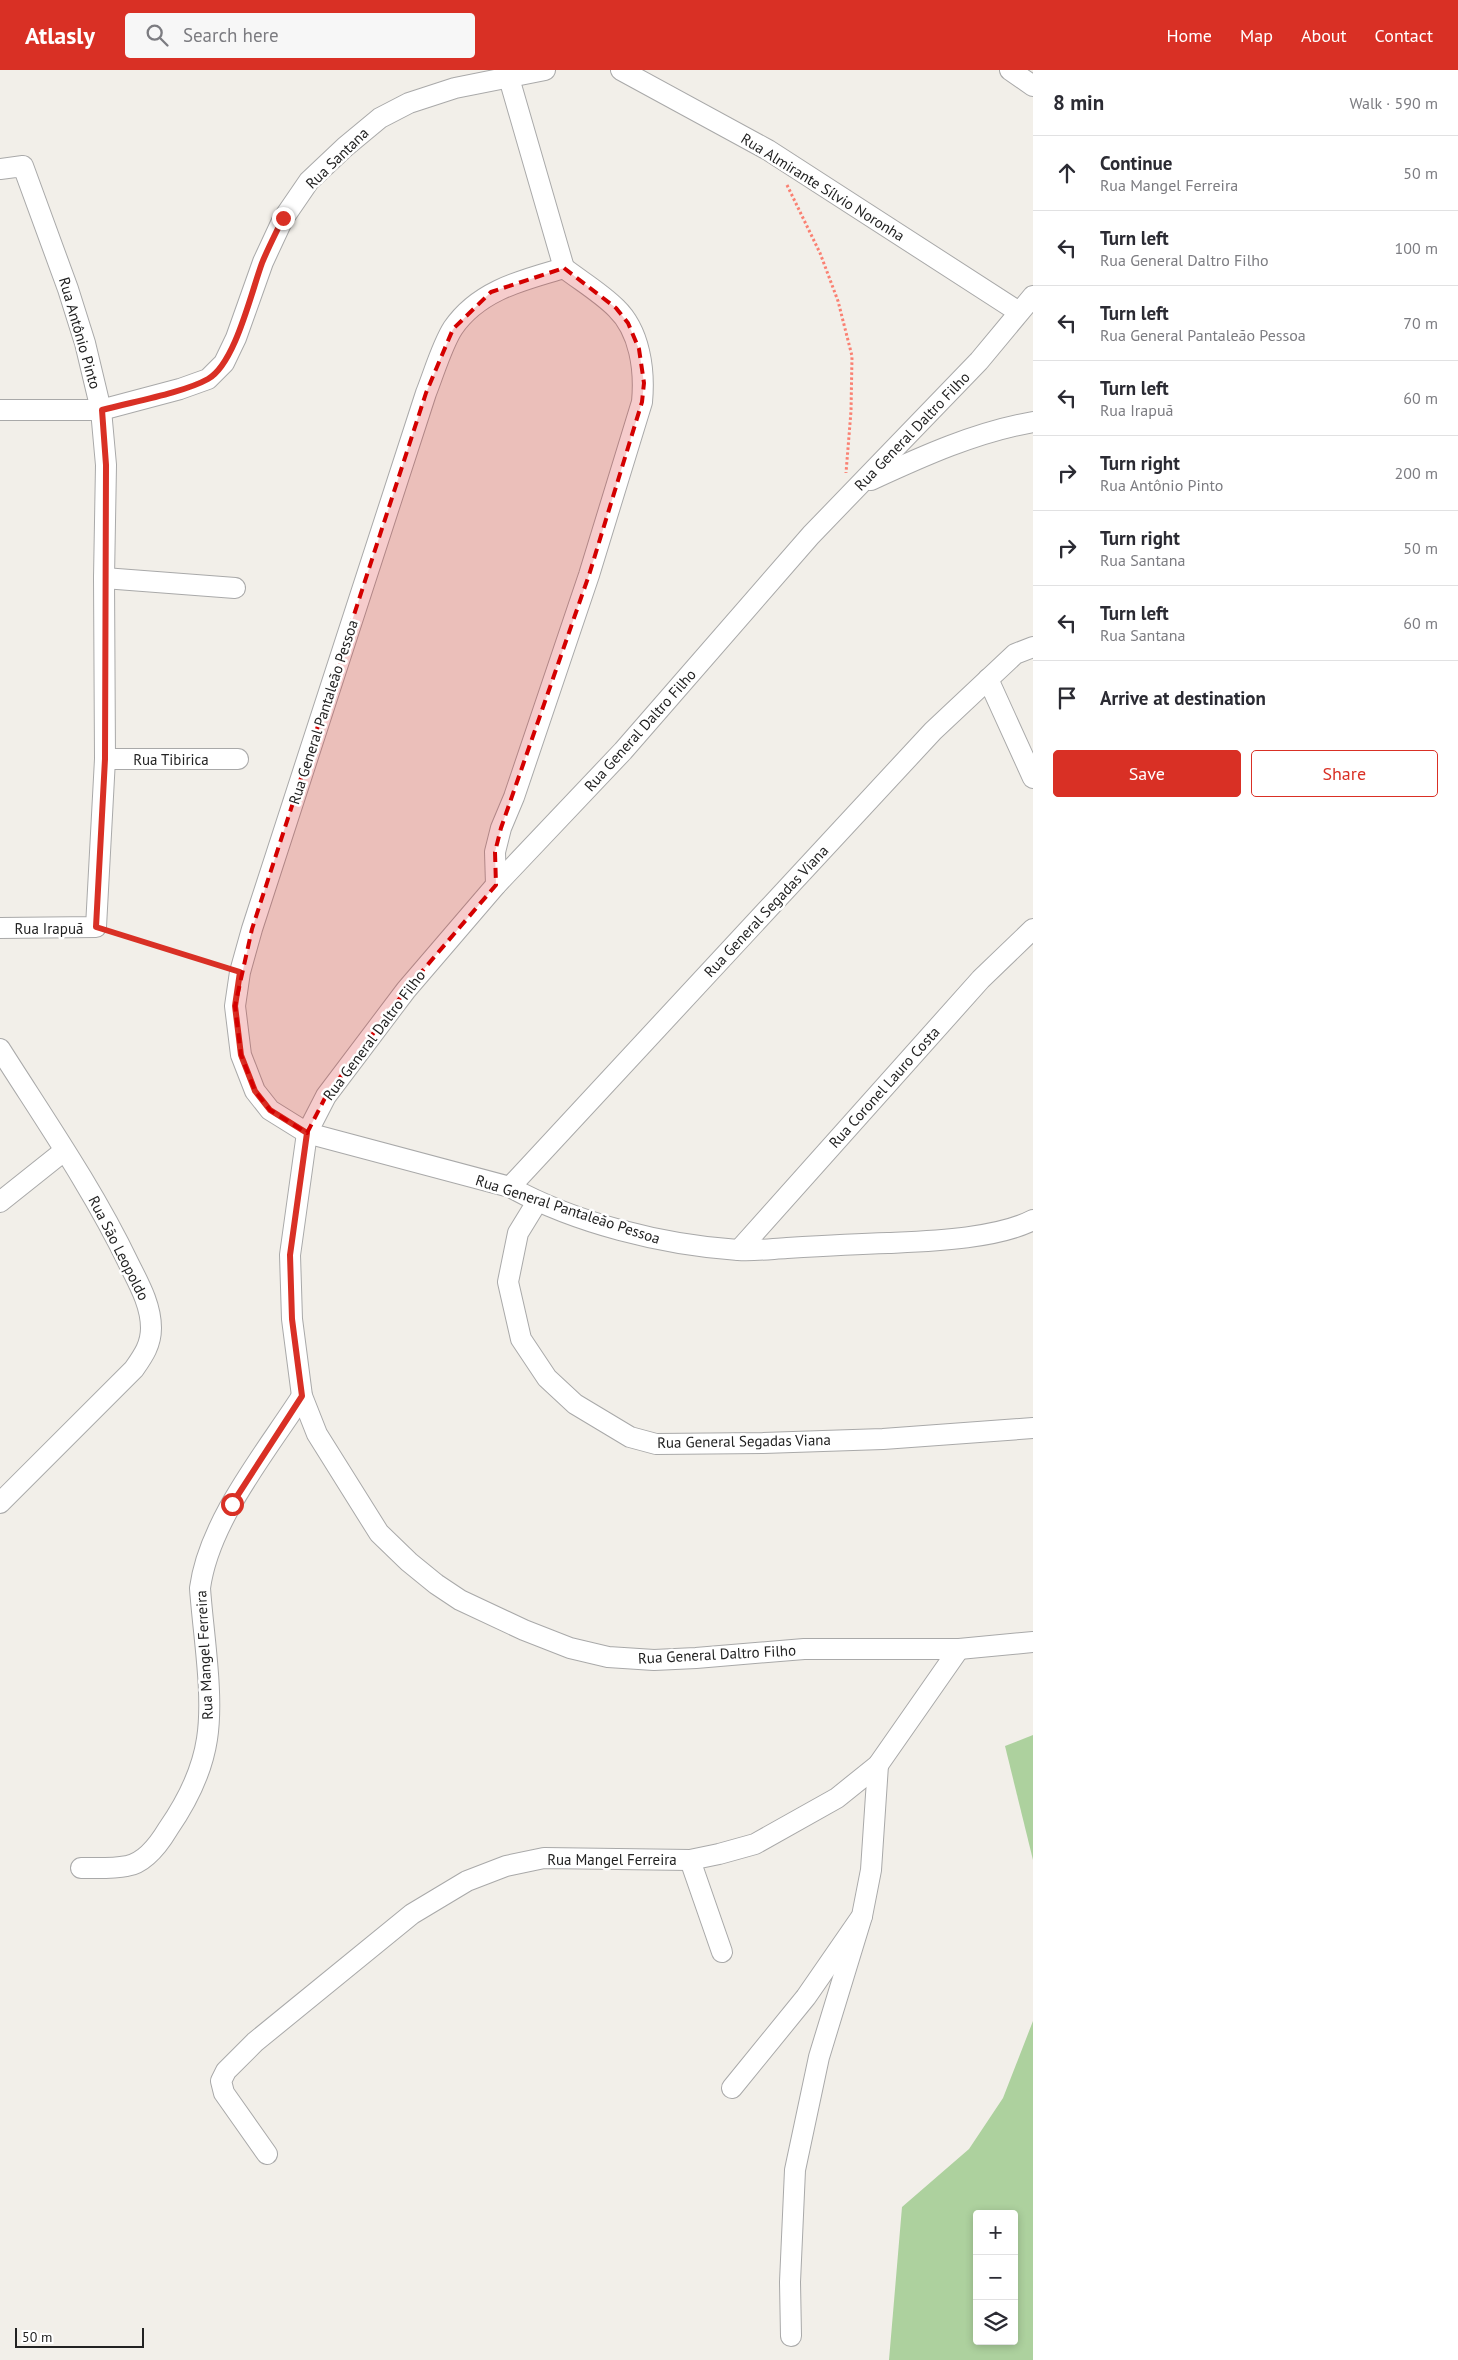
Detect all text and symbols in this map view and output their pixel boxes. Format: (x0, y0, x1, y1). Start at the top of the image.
search box (125, 13, 475, 58)
text: Atlasly (25, 20, 95, 51)
icon: search (143, 21, 171, 49)
text: Search here (183, 23, 279, 47)
text: Home (1166, 24, 1212, 47)
text: Map (1240, 24, 1273, 47)
text: About (1301, 24, 1347, 47)
text: Contact (1375, 24, 1433, 47)
text: 8 min (1053, 89, 1104, 116)
text: Walk · 590 m (1349, 93, 1438, 113)
street label: Rua Santana (302, 123, 372, 193)
street label: Rua Almirante Sílvio Noronha (738, 129, 908, 245)
text: Continue (1100, 151, 1172, 175)
icon: ahead (1053, 159, 1081, 187)
text: 50 m (1403, 163, 1438, 183)
text: Rua Mangel Ferreira (1100, 175, 1238, 195)
route end (272, 207, 295, 230)
text: Turn left (1100, 226, 1169, 250)
icon: left (1053, 234, 1081, 262)
text: 100 m (1395, 238, 1438, 258)
text: Rua General Daltro Filho (1100, 250, 1269, 270)
street label: Rua Antônio Pinto (55, 275, 105, 391)
text: Turn left (1100, 301, 1169, 325)
icon: left (1053, 309, 1081, 337)
text: 70 m (1403, 313, 1438, 333)
text: Rua General Pantaleão Pessoa (1100, 325, 1306, 345)
street label: Rua General Daltro Filho (850, 368, 974, 494)
text: Turn left (1100, 376, 1169, 400)
icon: left (1053, 384, 1081, 412)
text: 60 m (1403, 388, 1438, 408)
text: Rua Irapuã (1100, 400, 1173, 420)
text: Turn right (1100, 451, 1180, 475)
icon: right (1053, 459, 1081, 487)
text: 200 m (1395, 463, 1438, 483)
text: Rua Antônio Pinto (1100, 475, 1223, 495)
text: Turn right (1100, 526, 1180, 550)
icon: right (1053, 534, 1081, 562)
text: 50 m (1403, 538, 1438, 558)
text: Rua Santana (1100, 550, 1185, 570)
text: Turn left (1100, 601, 1169, 625)
icon: left (1053, 609, 1081, 637)
text: 60 m (1403, 613, 1438, 633)
street label: Rua General Pantaleão Pessoa (284, 617, 362, 807)
text: Rua Santana (1100, 625, 1185, 645)
street label: Rua General Daltro Filho (580, 665, 700, 795)
icon: arrive (1053, 684, 1081, 712)
text: Arrive at destination (1100, 686, 1266, 710)
street label: Rua Tibirica (133, 750, 209, 769)
button: Save (1053, 750, 1241, 797)
button: Share (1251, 750, 1438, 797)
street label: Rua General Segadas Viana (700, 841, 832, 981)
street label: Rua Irapuã (15, 919, 83, 938)
street label: Rua General Daltro Filho (319, 966, 429, 1104)
street label: Rua Coronel Lauro Costa (824, 1022, 944, 1152)
street label: Rua General Pantaleão Pessoa (473, 1170, 663, 1248)
street label: Rua São Leopoldo (84, 1193, 154, 1303)
street label: Rua General Segadas Viana (657, 1430, 831, 1452)
route start (221, 1493, 244, 1516)
street label: Rua Mangel Ferreira (191, 1590, 217, 1720)
street label: Rua General Daltro Filho (638, 1640, 796, 1668)
street label: Rua Mangel Ferreira (547, 1850, 677, 1869)
map controls (973, 2210, 1018, 2345)
button: + (973, 2210, 1018, 2255)
button: − (973, 2255, 1018, 2300)
button: layers (973, 2300, 1018, 2345)
scale bar (15, 2325, 144, 2348)
text: 50 m (22, 2328, 52, 2346)

